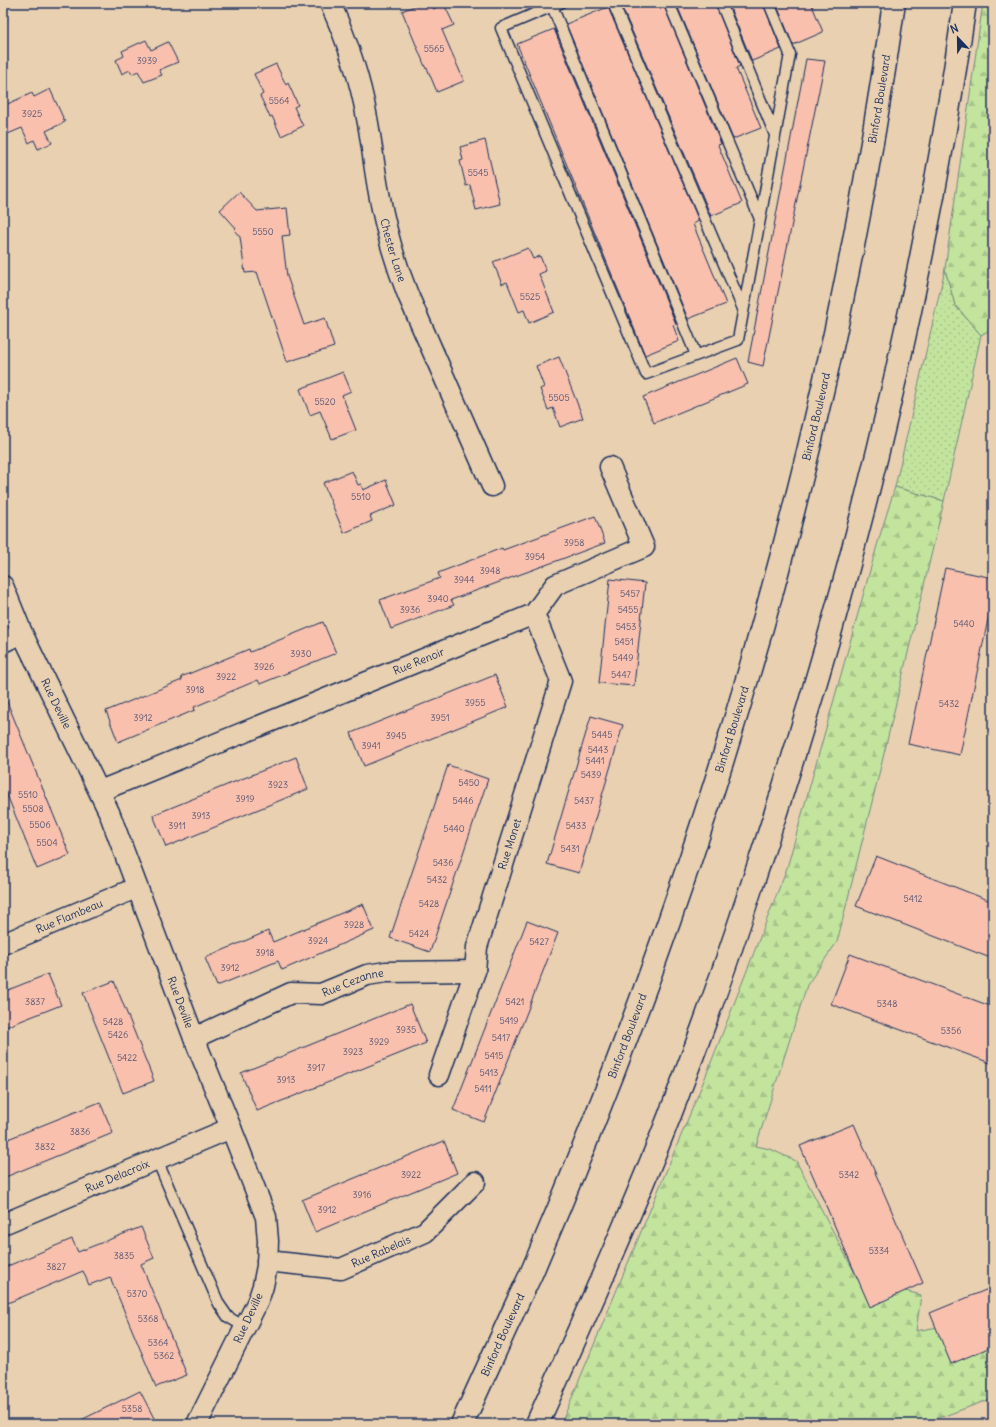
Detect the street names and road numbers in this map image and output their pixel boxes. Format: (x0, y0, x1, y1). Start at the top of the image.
street label: Binford Boulevard (865, 53, 893, 144)
street label: Chester Lane (377, 217, 409, 284)
street label: Binford Boulevard (799, 371, 833, 462)
street label: Rue Renoir (391, 644, 447, 678)
street label: Rue Deville (38, 676, 74, 731)
street label: Binford Boulevard (712, 684, 752, 774)
street label: Rue Monet (495, 817, 524, 871)
street label: Rue Flambeau (34, 896, 105, 936)
street label: Rue Cezanne (320, 965, 385, 1000)
street label: Rue Deville (164, 974, 197, 1030)
street label: Binford Boulevard (605, 991, 650, 1080)
street label: Rue Delacroix (83, 1156, 152, 1196)
street label: Rue Rabelais (349, 1232, 413, 1271)
street label: Rue Deville (230, 1290, 266, 1346)
street label: Binford Boulevard (478, 1291, 528, 1379)

